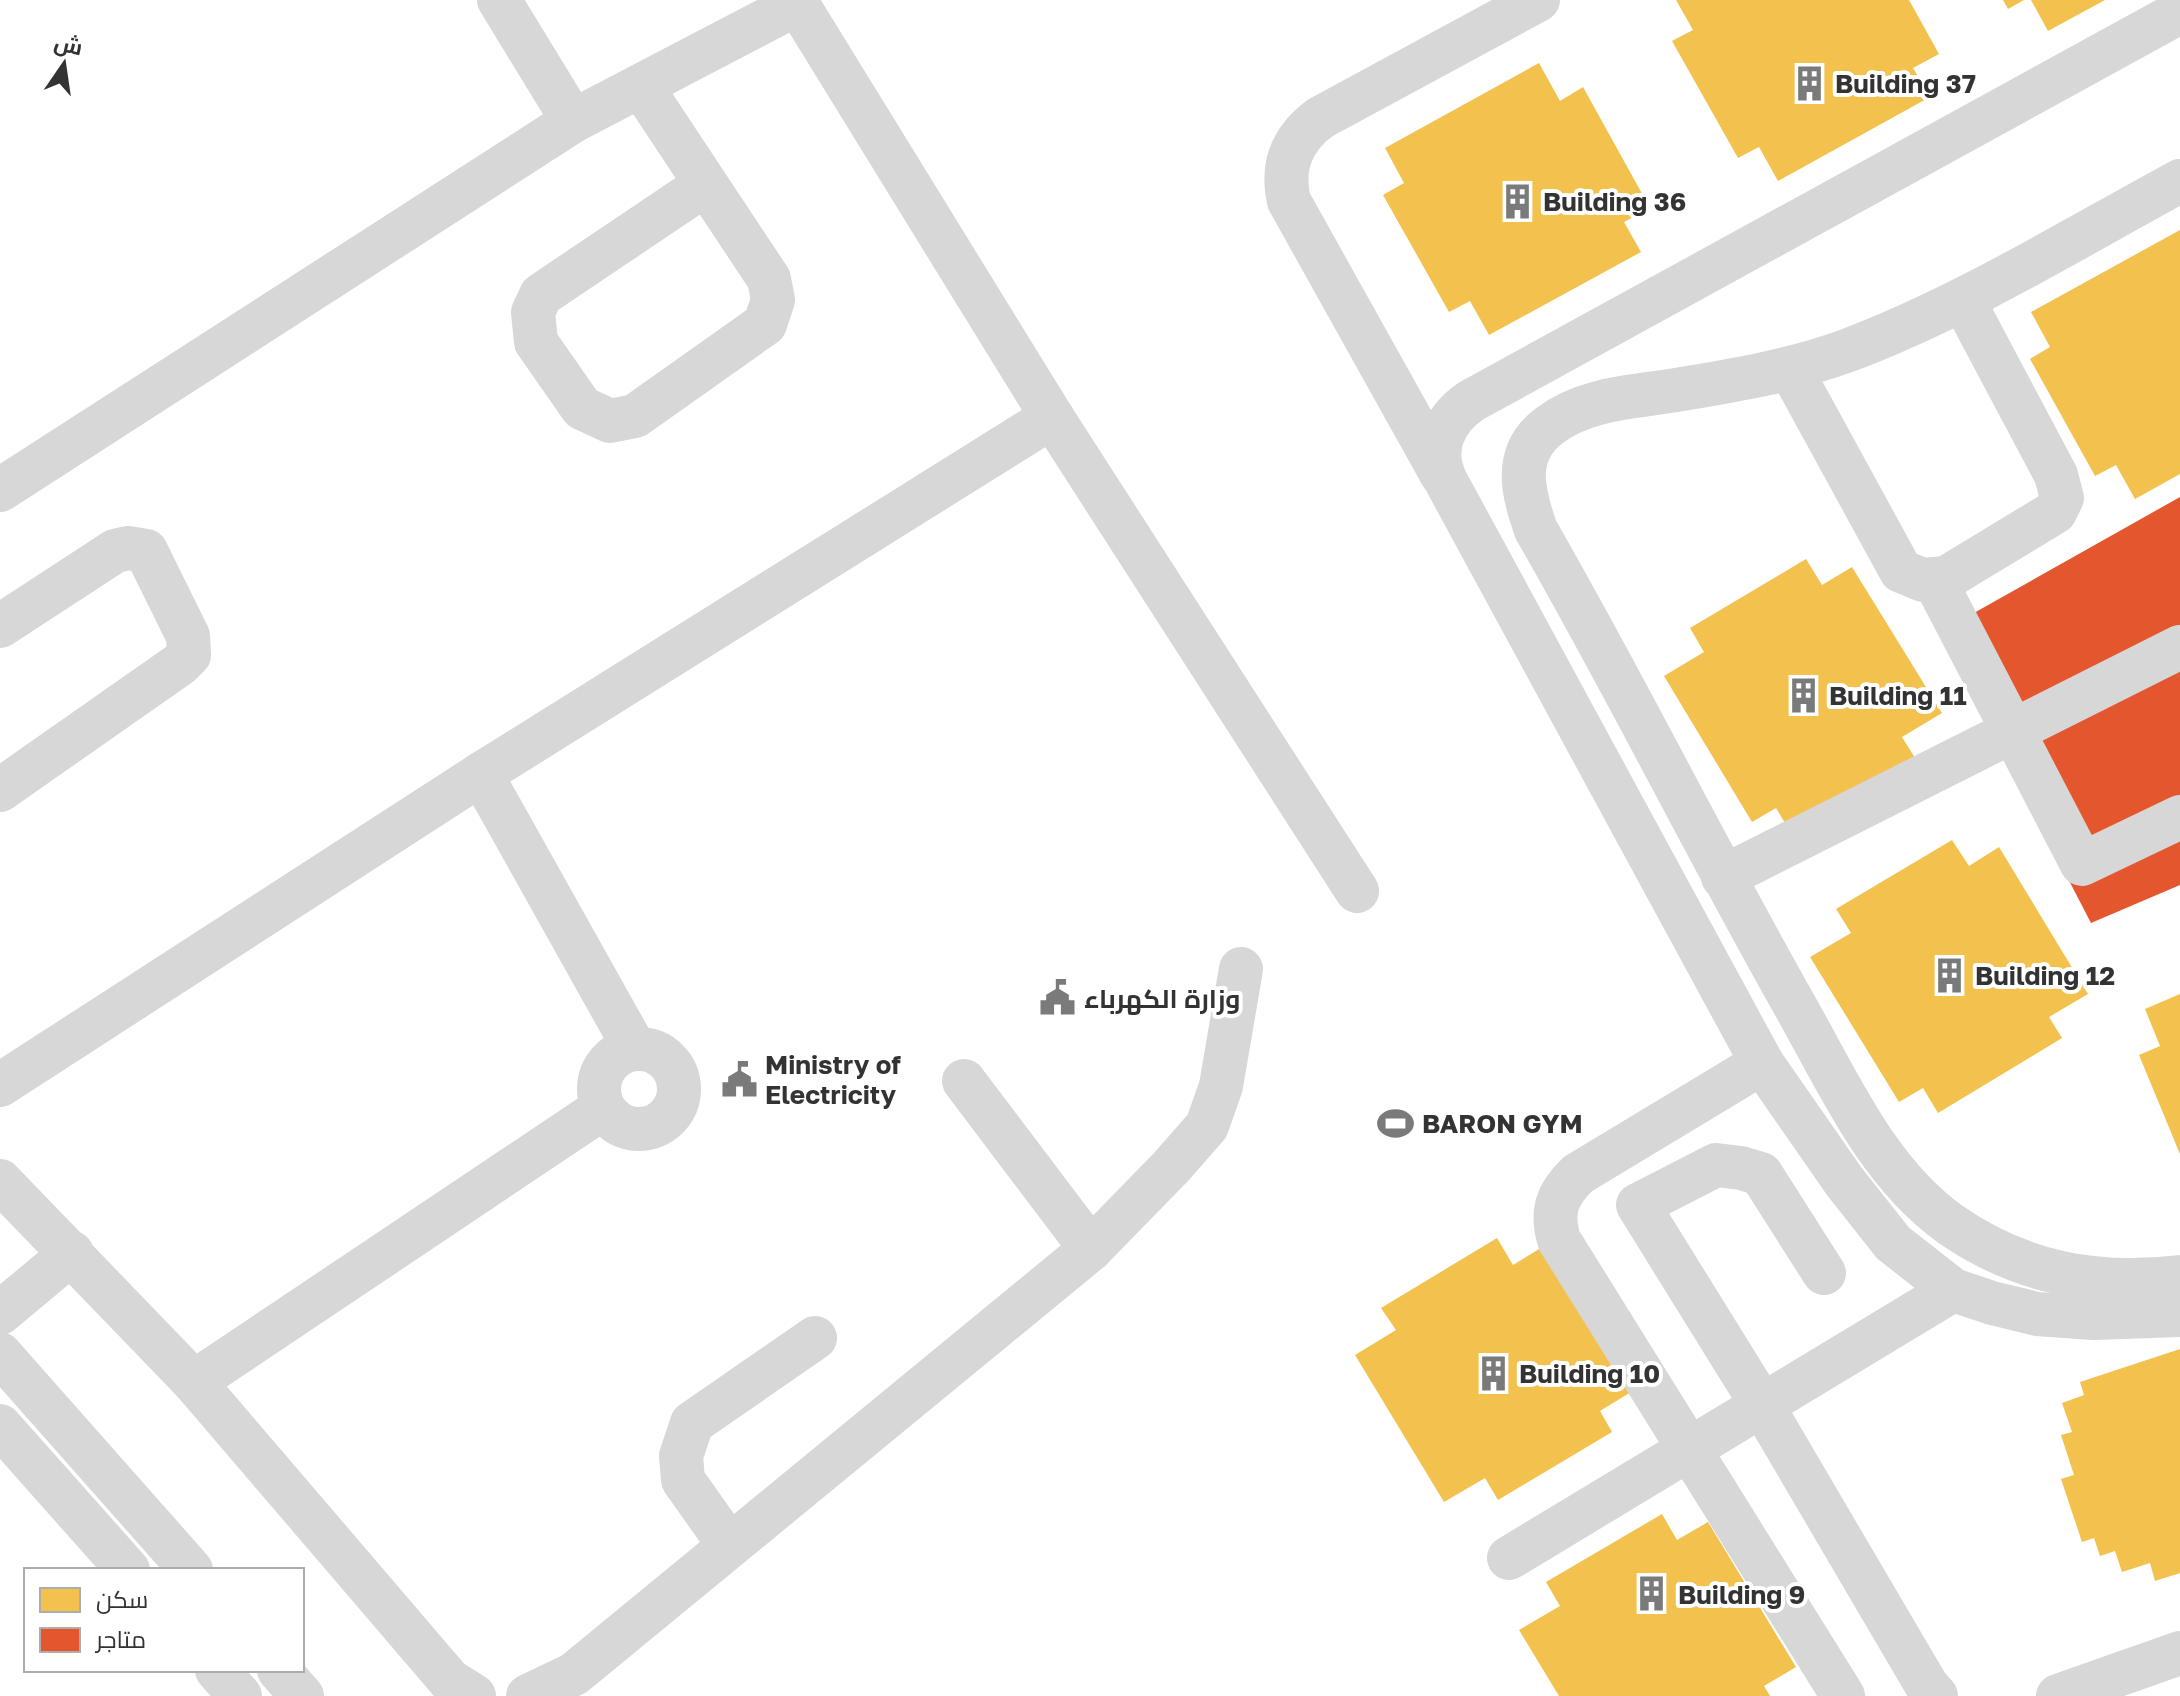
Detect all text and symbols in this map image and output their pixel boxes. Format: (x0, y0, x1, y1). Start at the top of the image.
north arrow (24, 24, 104, 104)
text: ش (52, 28, 85, 61)
building icon: Building 37 (1790, 64, 1828, 102)
place label: Building 37 (1835, 68, 1976, 99)
building icon: Building 36 (1498, 182, 1536, 220)
place label: Building 36 (1543, 186, 1686, 217)
building icon: Building 11 (1784, 676, 1822, 714)
place label: Building 11 (1829, 680, 1967, 711)
building icon: Building 12 (1930, 956, 1968, 994)
place label: Building 12 (1975, 960, 2115, 991)
public building icon: وزارة الكهرباء (1039, 979, 1077, 1017)
place label: وزارة الكهرباء (1084, 983, 1241, 1015)
place label: Ministry of Electricity (765, 1049, 901, 1110)
public building icon: Ministry of Electricity (720, 1060, 758, 1098)
sports icon: BARON GYM (1377, 1104, 1415, 1142)
place label: BARON GYM (1422, 1108, 1583, 1139)
building icon: Building 10 (1474, 1354, 1512, 1392)
place label: Building 10 (1519, 1358, 1660, 1389)
legend (24, 1568, 304, 1672)
building icon: Building 9 (1633, 1575, 1671, 1613)
place label: Building 9 (1678, 1579, 1805, 1610)
text: سكن (96, 1584, 148, 1614)
text: متاجر (94, 1624, 146, 1653)

